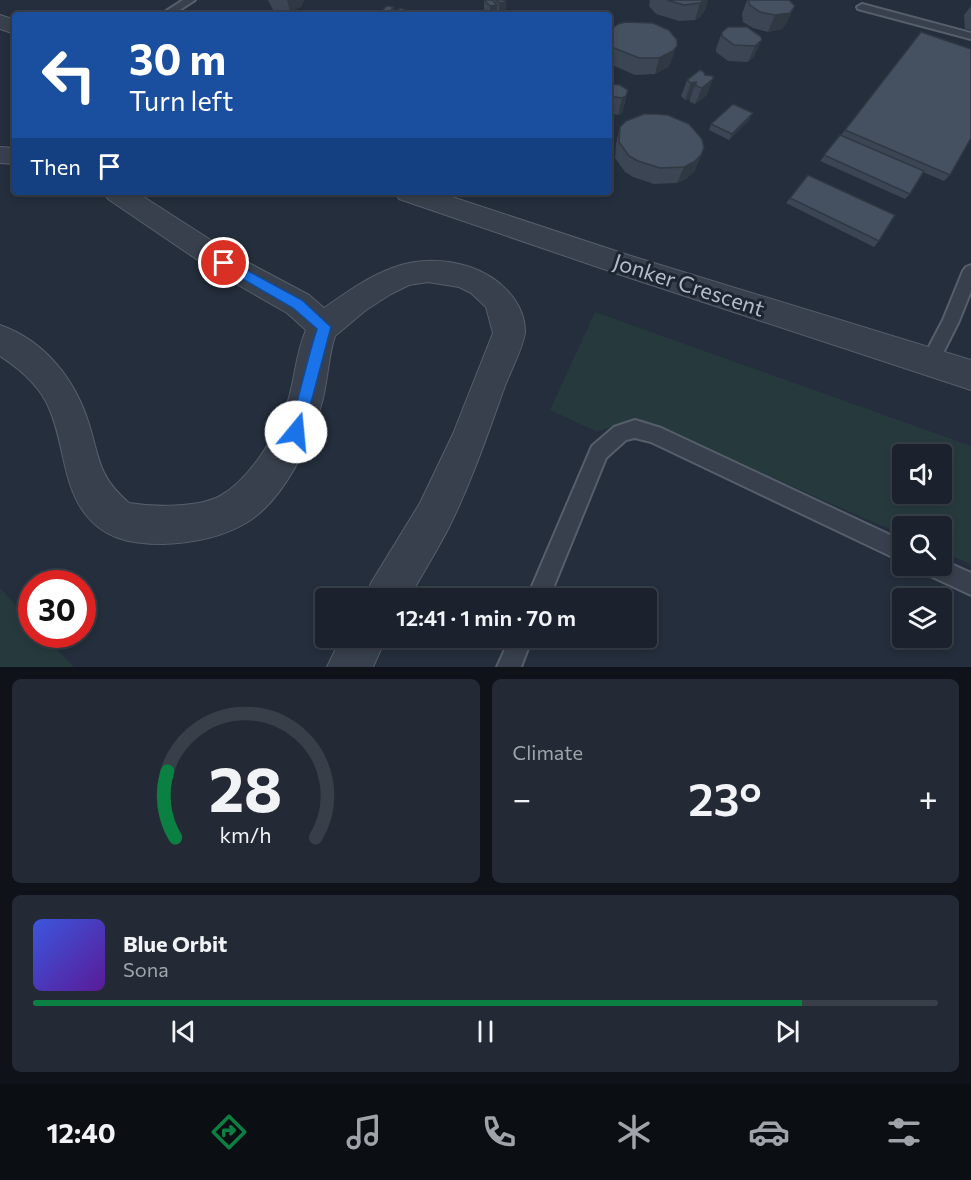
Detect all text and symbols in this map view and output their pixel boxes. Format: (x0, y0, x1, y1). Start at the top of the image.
text: 30 m (129, 32, 226, 84)
icon: left (30, 36, 108, 114)
text: Turn left (129, 84, 233, 117)
icon: arrive (93, 150, 126, 183)
text: Then (30, 153, 81, 180)
pin (198, 237, 249, 288)
icon: arrive (207, 246, 240, 279)
street label: Jonker Crescent (610, 247, 768, 322)
position arrow (264, 400, 328, 464)
map controls (892, 444, 952, 648)
button: sound (892, 444, 952, 504)
button: search (892, 516, 952, 576)
speed limit sign: 30 (18, 570, 96, 648)
button: layers (892, 588, 952, 648)
text: 12:41 · 1 min · 70 m (396, 604, 576, 631)
text: Climate (513, 740, 583, 764)
text: 28 (209, 749, 283, 825)
text: 23° (688, 770, 762, 825)
text: − (513, 777, 531, 818)
text: + (919, 777, 938, 818)
text: km/h (220, 821, 272, 847)
text: Blue Orbit (123, 930, 227, 957)
text: Sona (123, 957, 169, 981)
icon: previous (167, 1015, 200, 1048)
icon: pause (469, 1015, 502, 1048)
icon: next (771, 1015, 804, 1048)
icon: directions (208, 1111, 250, 1153)
icon: music (343, 1111, 385, 1153)
icon: phone (478, 1111, 520, 1153)
icon: climate (613, 1111, 655, 1153)
icon: car (748, 1111, 790, 1153)
icon: filters (883, 1111, 925, 1153)
text: 12:40 (46, 1116, 116, 1149)

